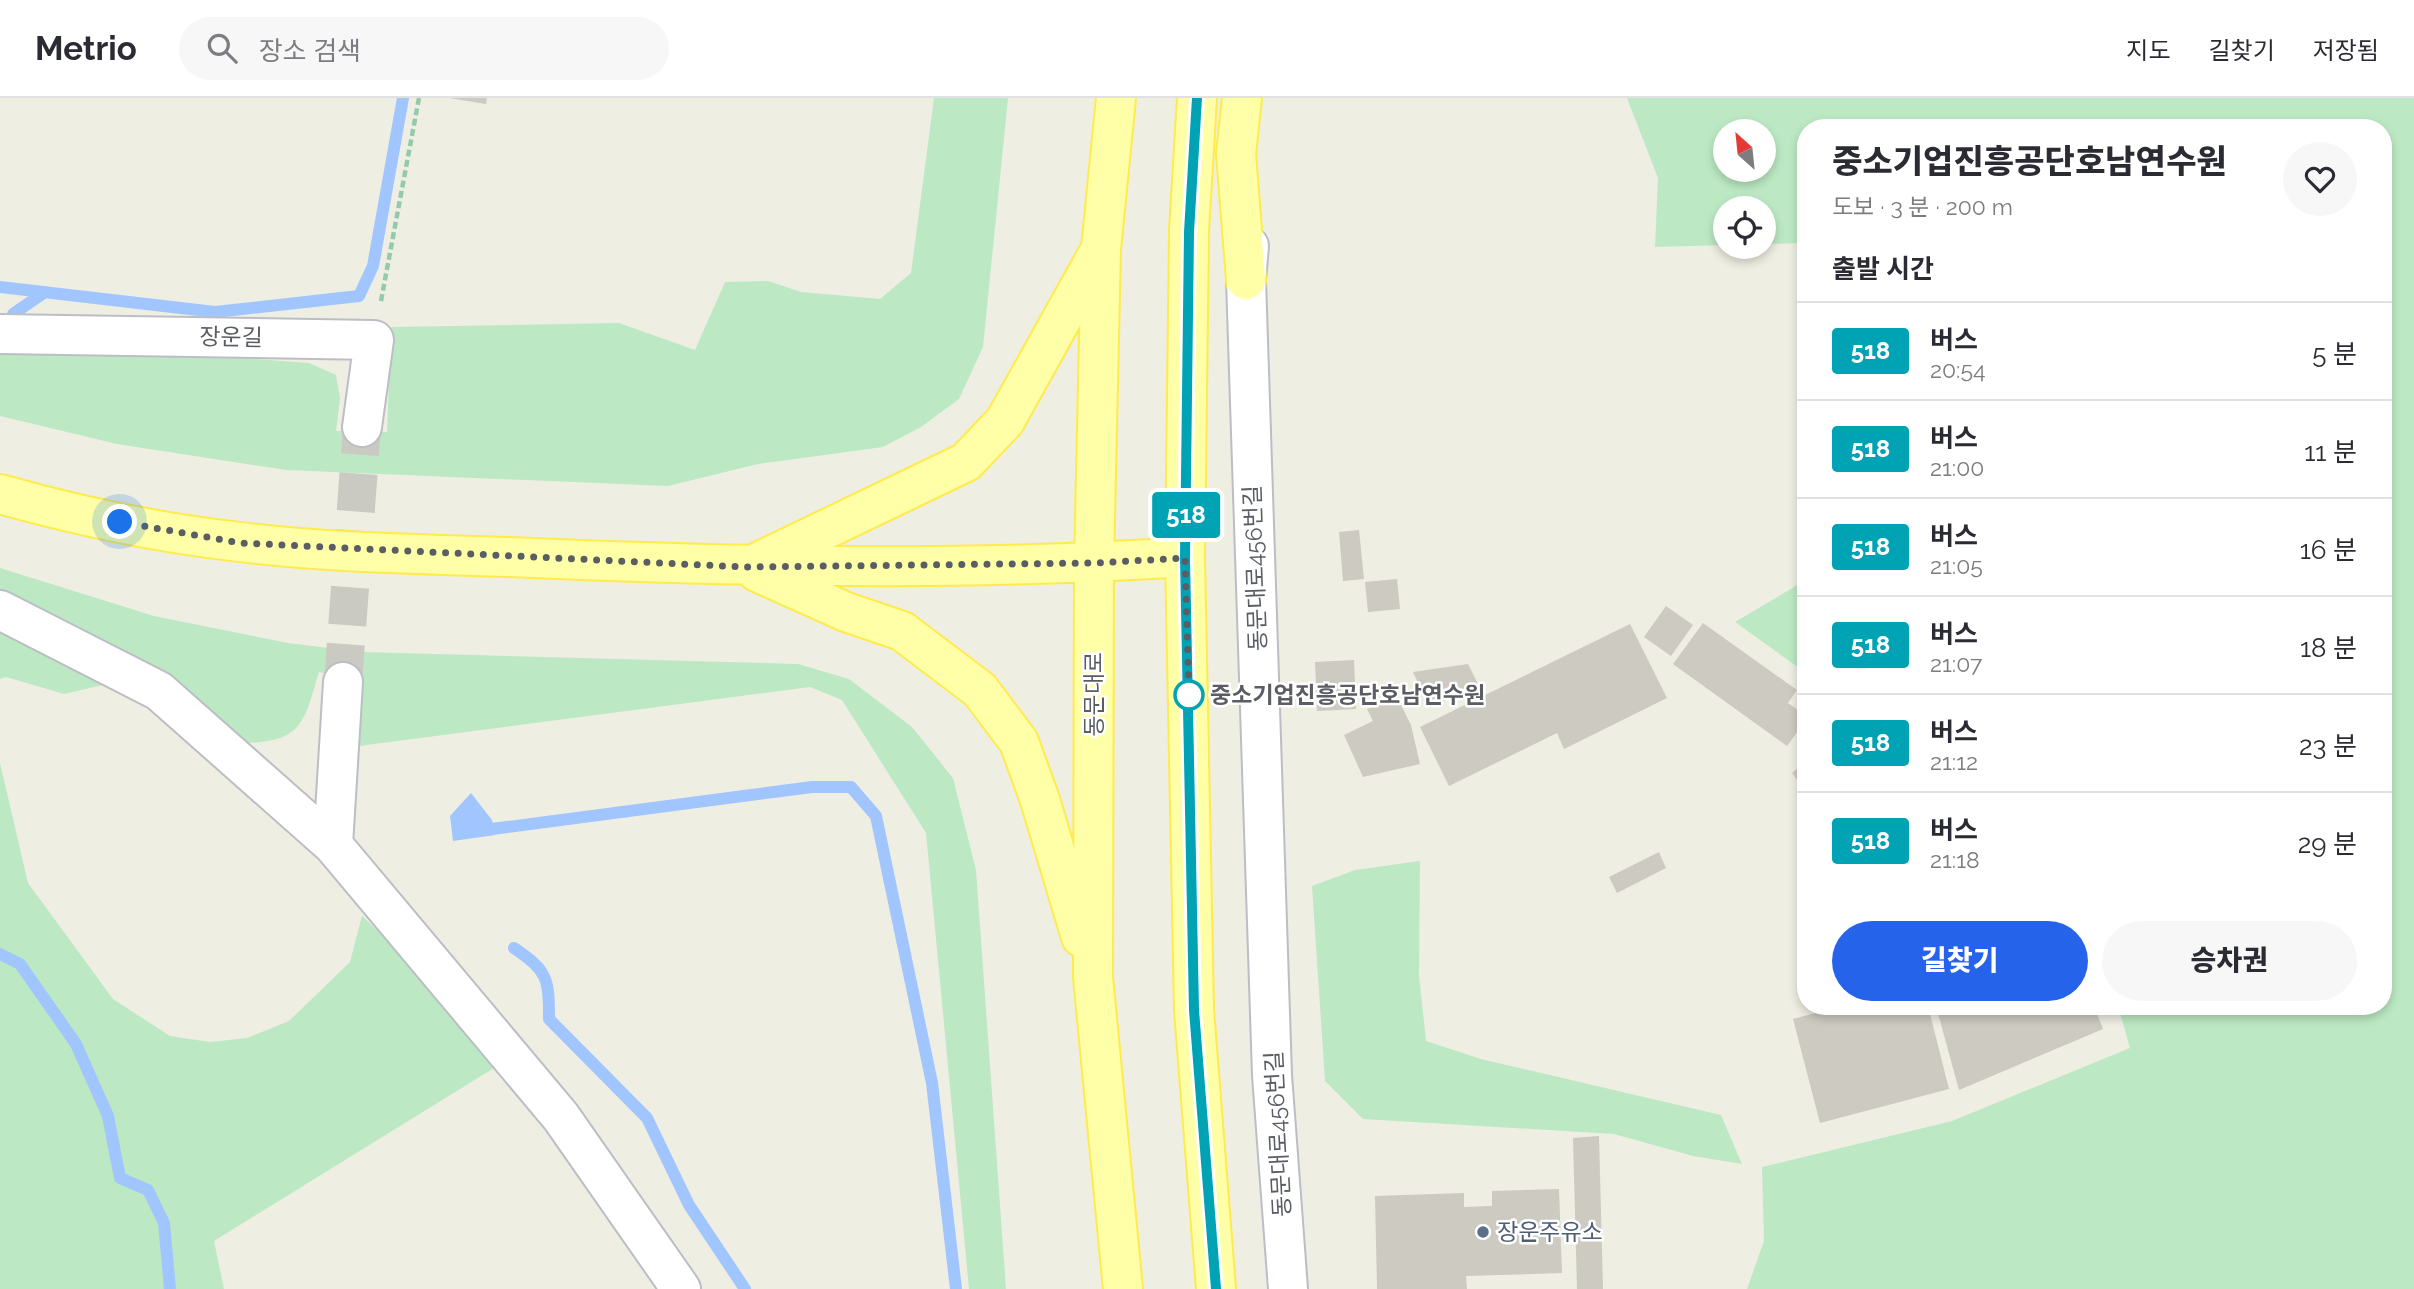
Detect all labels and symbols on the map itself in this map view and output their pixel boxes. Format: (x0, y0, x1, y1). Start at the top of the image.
north arrow (1713, 119, 1776, 182)
street label: 장운길 (199, 322, 263, 351)
street label: 동문대로456번길 (1238, 485, 1271, 651)
line badge: 518 (1146, 492, 1226, 538)
your location (102, 504, 137, 539)
street label: 동문대로 (1080, 652, 1107, 736)
marker: 중소기업진흥공단호남연수원 (1174, 680, 1204, 710)
place label: 중소기업진흥공단호남연수원 (1210, 681, 1485, 708)
street label: 동문대로456번길 (1260, 1050, 1295, 1218)
place label: 장운주유소 (1497, 1218, 1603, 1245)
marker: 장운주유소 (1475, 1224, 1491, 1240)

